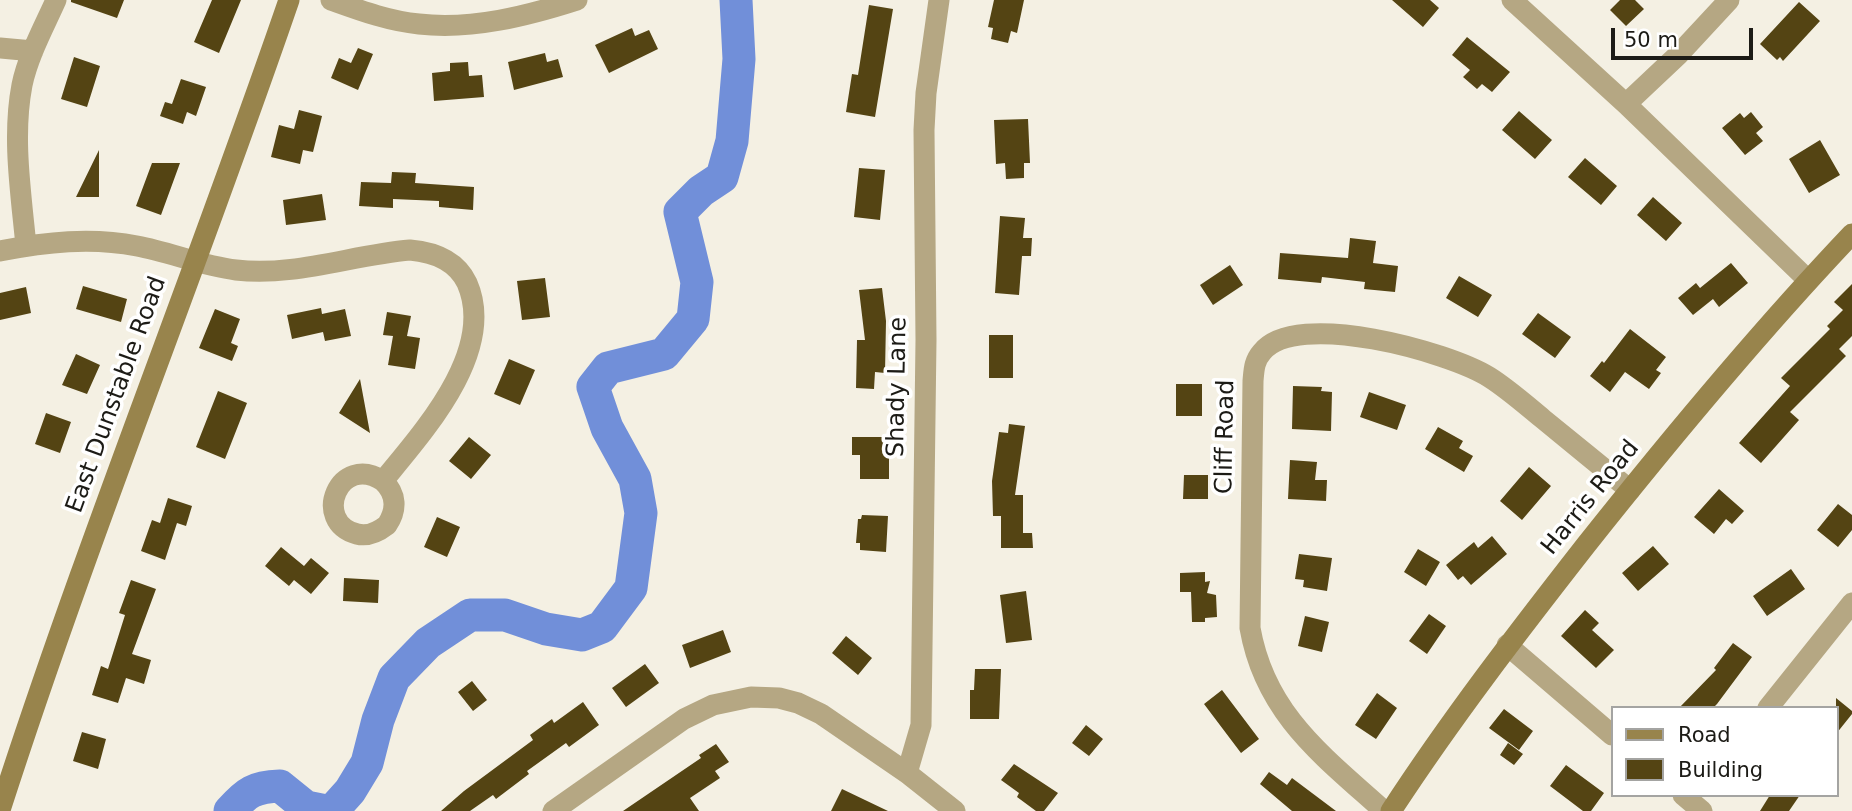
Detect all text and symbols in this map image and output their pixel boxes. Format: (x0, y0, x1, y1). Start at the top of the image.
scale bar (1614, 14, 1756, 58)
text: 50 m (1624, 28, 1678, 52)
street label: East Dunstable Road (61, 273, 173, 517)
street label: Shady Lane (882, 317, 914, 457)
street label: Cliff Road (1211, 380, 1241, 494)
street label: Harris Road (1536, 435, 1646, 561)
legend (1610, 706, 1838, 797)
text: Road (1678, 723, 1731, 747)
text: Building (1678, 758, 1763, 782)

